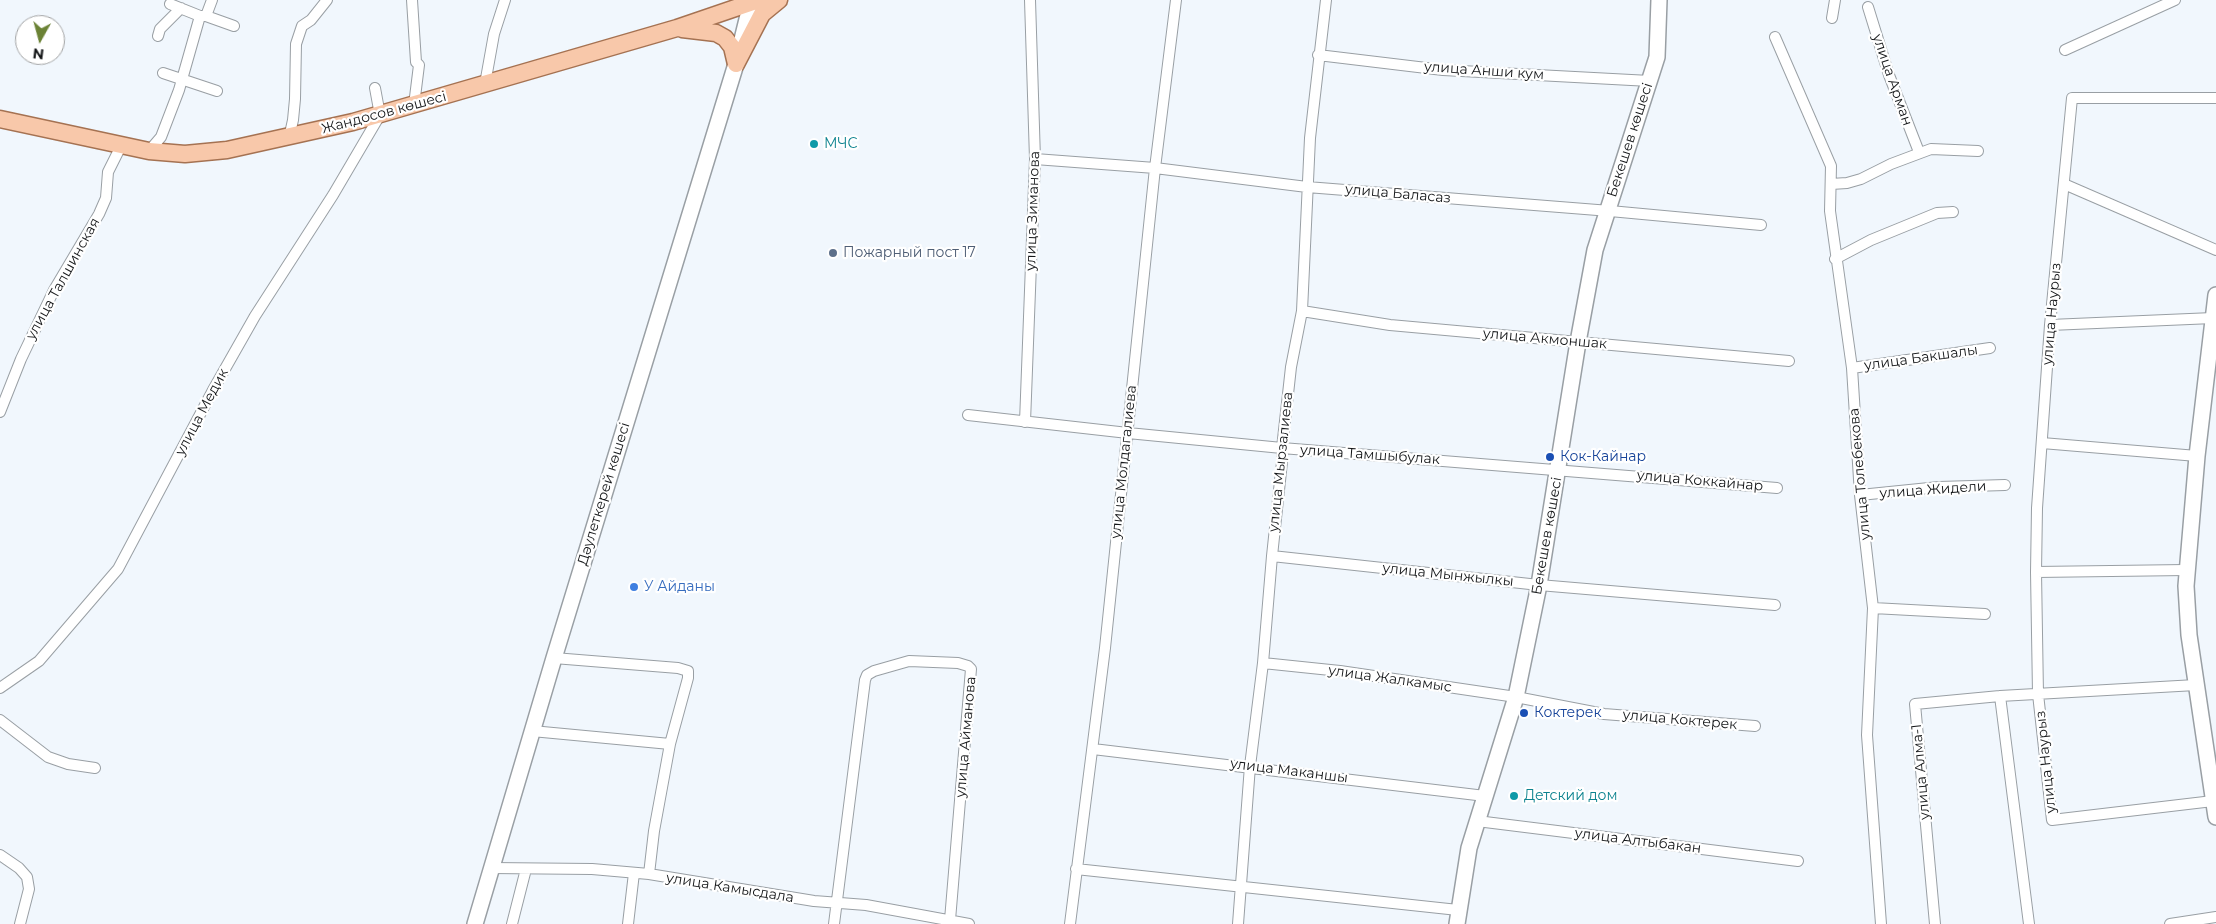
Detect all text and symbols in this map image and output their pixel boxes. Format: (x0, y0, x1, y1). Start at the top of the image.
north arrow (15, 15, 65, 65)
street label: улица Арман (1868, 32, 1916, 128)
text: N (32, 44, 45, 64)
street label: улица Анши кум (1423, 58, 1545, 84)
street label: Бекешев көшесі (1604, 81, 1656, 199)
street label: Жандосов көшесі (320, 88, 448, 138)
place label: МЧС (824, 136, 858, 152)
marker: МЧС (808, 138, 820, 150)
street label: улица Зиманова (1023, 151, 1043, 271)
street label: улица Баласаз (1344, 181, 1452, 207)
street label: улица Талшинская (22, 215, 104, 343)
place label: Пожарный пост 17 (843, 245, 976, 261)
marker: Пожарный пост 17 (827, 247, 839, 259)
street label: улица Наурыз (2039, 262, 2065, 366)
street label: улица Акмоншак (1482, 325, 1608, 353)
street label: улица Бакшалы (1863, 342, 1979, 374)
street label: улица Медик (172, 366, 232, 458)
street label: улица Молдагалиева (1108, 384, 1140, 540)
street label: улица Мырзалиева (1265, 391, 1297, 533)
street label: улица Толебекова (1846, 407, 1874, 541)
street label: Дәулеткерей көшесі (574, 420, 634, 568)
street label: улица Тамшыбулак (1300, 442, 1440, 468)
place label: Кок-Кайнар (1560, 449, 1646, 465)
marker: Кок-Кайнар (1544, 451, 1556, 463)
street label: улица Коккайнар (1636, 467, 1764, 495)
street label: Бекешев көшесі (1528, 476, 1566, 596)
street label: улица Жидели (1879, 478, 1987, 502)
street label: улица Мынжылкы (1382, 560, 1514, 590)
place label: У Айданы (644, 579, 715, 595)
marker: У Айданы (628, 581, 640, 593)
street label: улица Жалкамыс (1327, 662, 1453, 696)
street label: улица Айманова (952, 676, 980, 798)
place label: Коктерек (1534, 705, 1602, 721)
marker: Коктерек (1518, 707, 1530, 719)
street label: улица Коктерек (1622, 707, 1738, 733)
street label: улица Наурыз (2032, 710, 2060, 814)
street label: улица Алма-1 (1908, 723, 1934, 821)
street label: улица Маканшы (1229, 755, 1349, 787)
place label: Детский дом (1524, 788, 1618, 804)
marker: Детский дом (1508, 790, 1520, 802)
street label: улица Алтыбакан (1574, 825, 1702, 857)
street label: улица Камысдала (665, 870, 795, 906)

